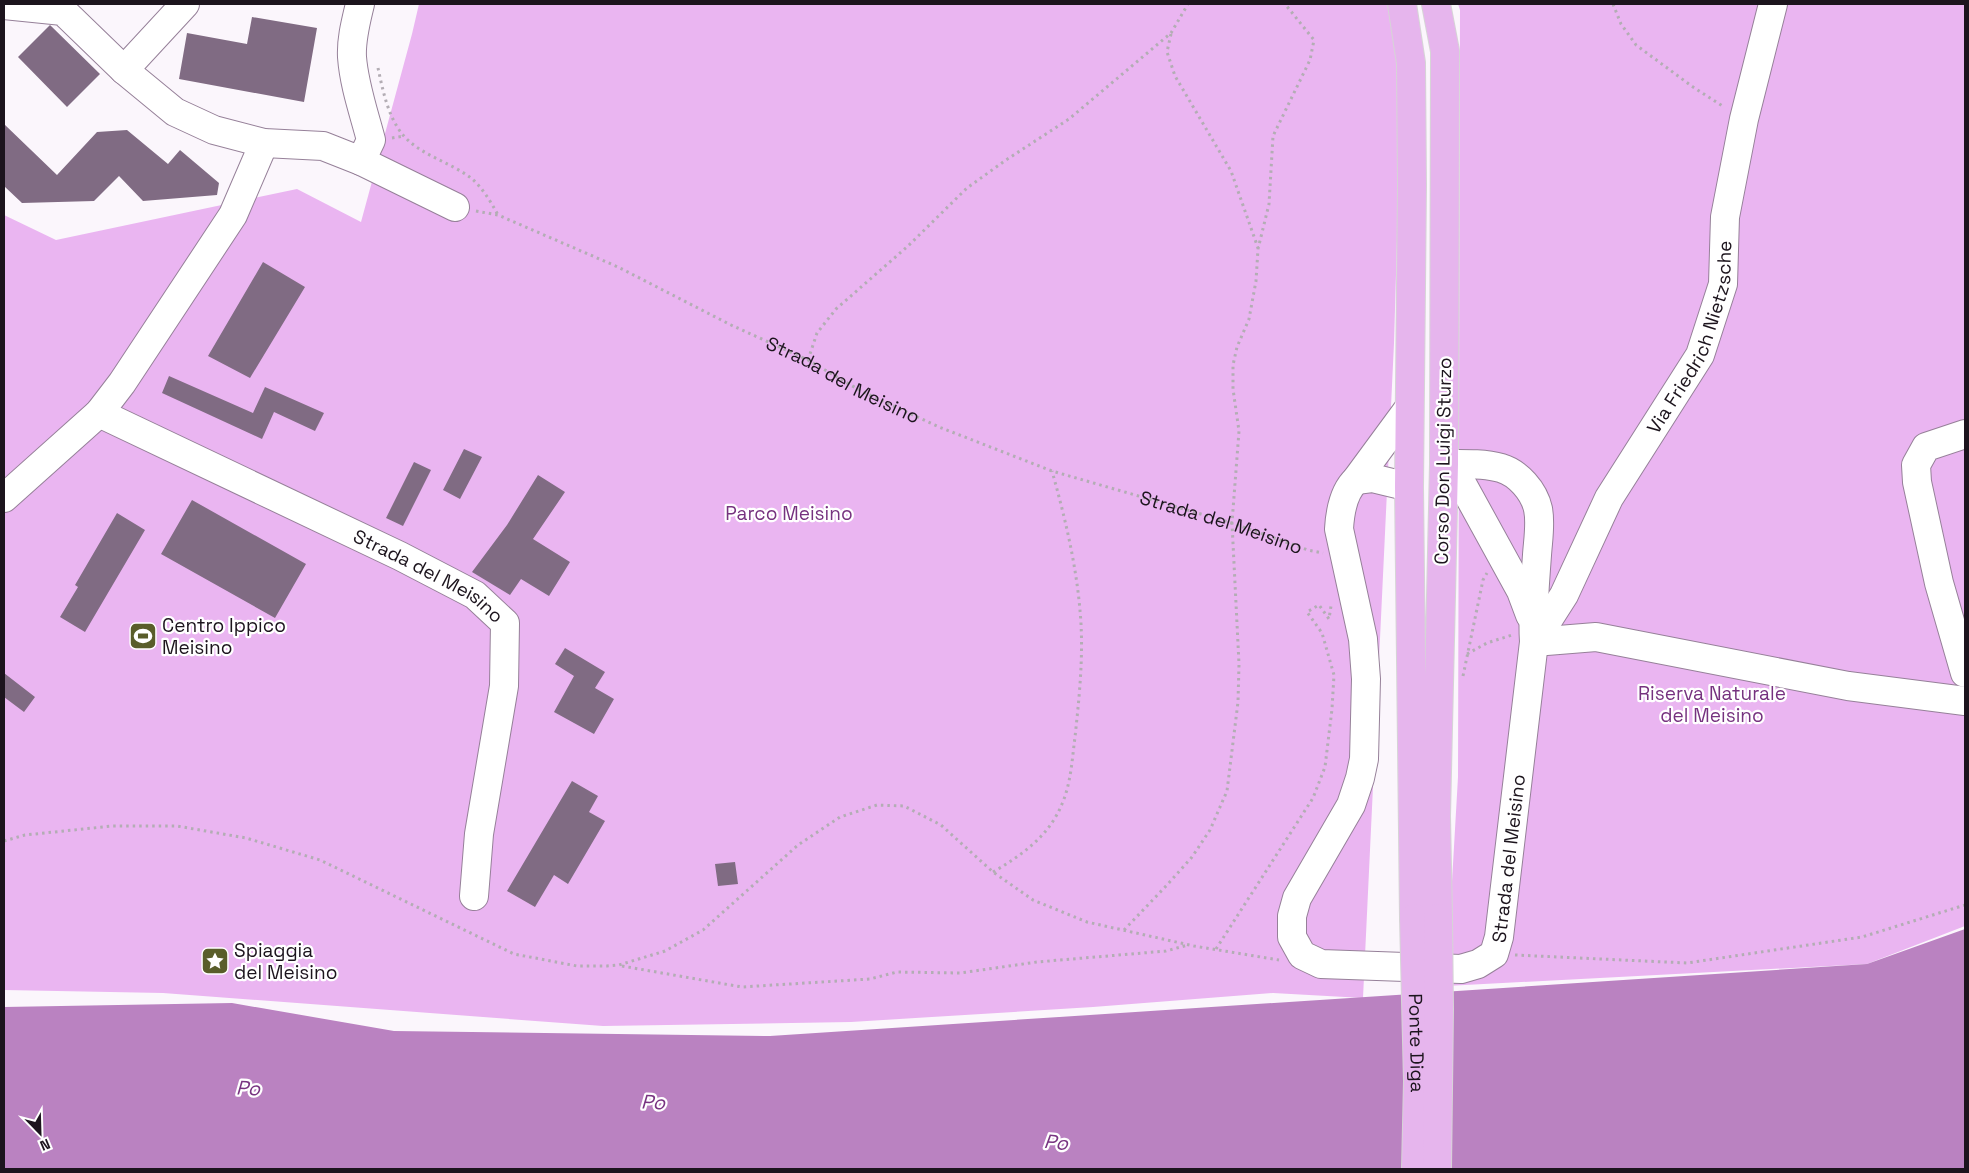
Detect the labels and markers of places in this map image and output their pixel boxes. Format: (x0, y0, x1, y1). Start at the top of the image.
place label: Centro Ippico Meisino (162, 613, 286, 660)
sports icon: Centro Ippico Meisino (128, 621, 158, 651)
place label: Spiaggia del Meisino (234, 938, 337, 985)
place icon: Spiaggia del Meisino (200, 946, 230, 976)

